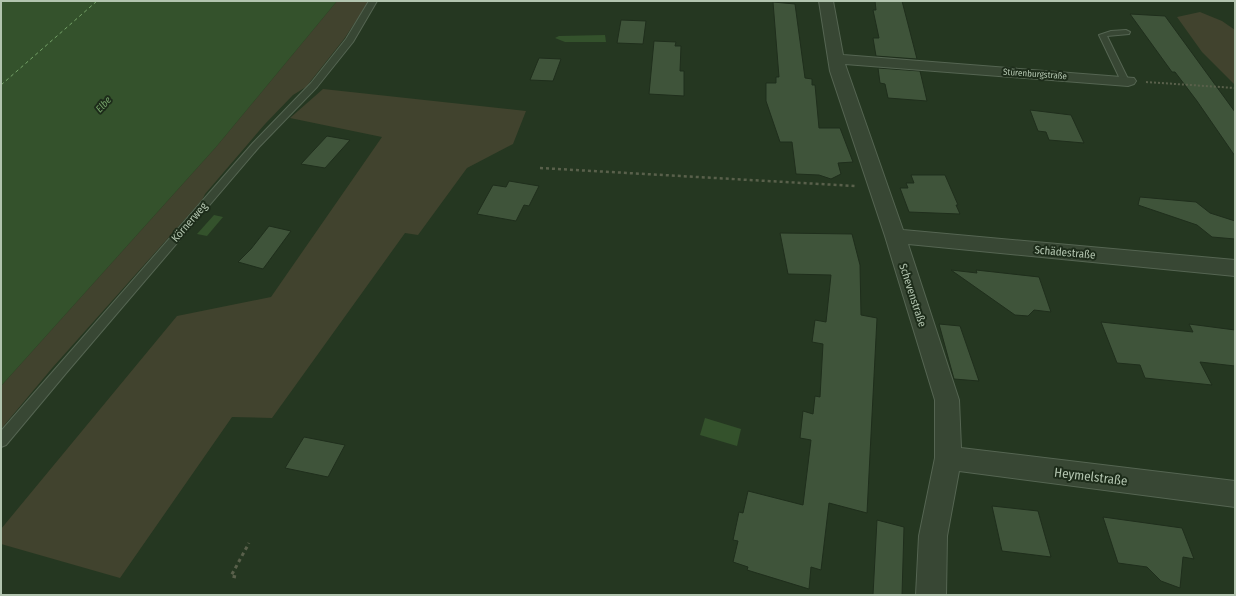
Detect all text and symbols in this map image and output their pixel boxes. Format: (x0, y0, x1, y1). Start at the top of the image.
street label: Stürenburgstraße (1003, 67, 1068, 81)
water label: Elbe (93, 94, 114, 115)
street label: Körnerweg (169, 199, 211, 245)
street label: Schädestraße (1034, 243, 1096, 262)
street label: Schevenstraße (896, 262, 929, 329)
street label: Heymelstraße (1054, 465, 1128, 488)

